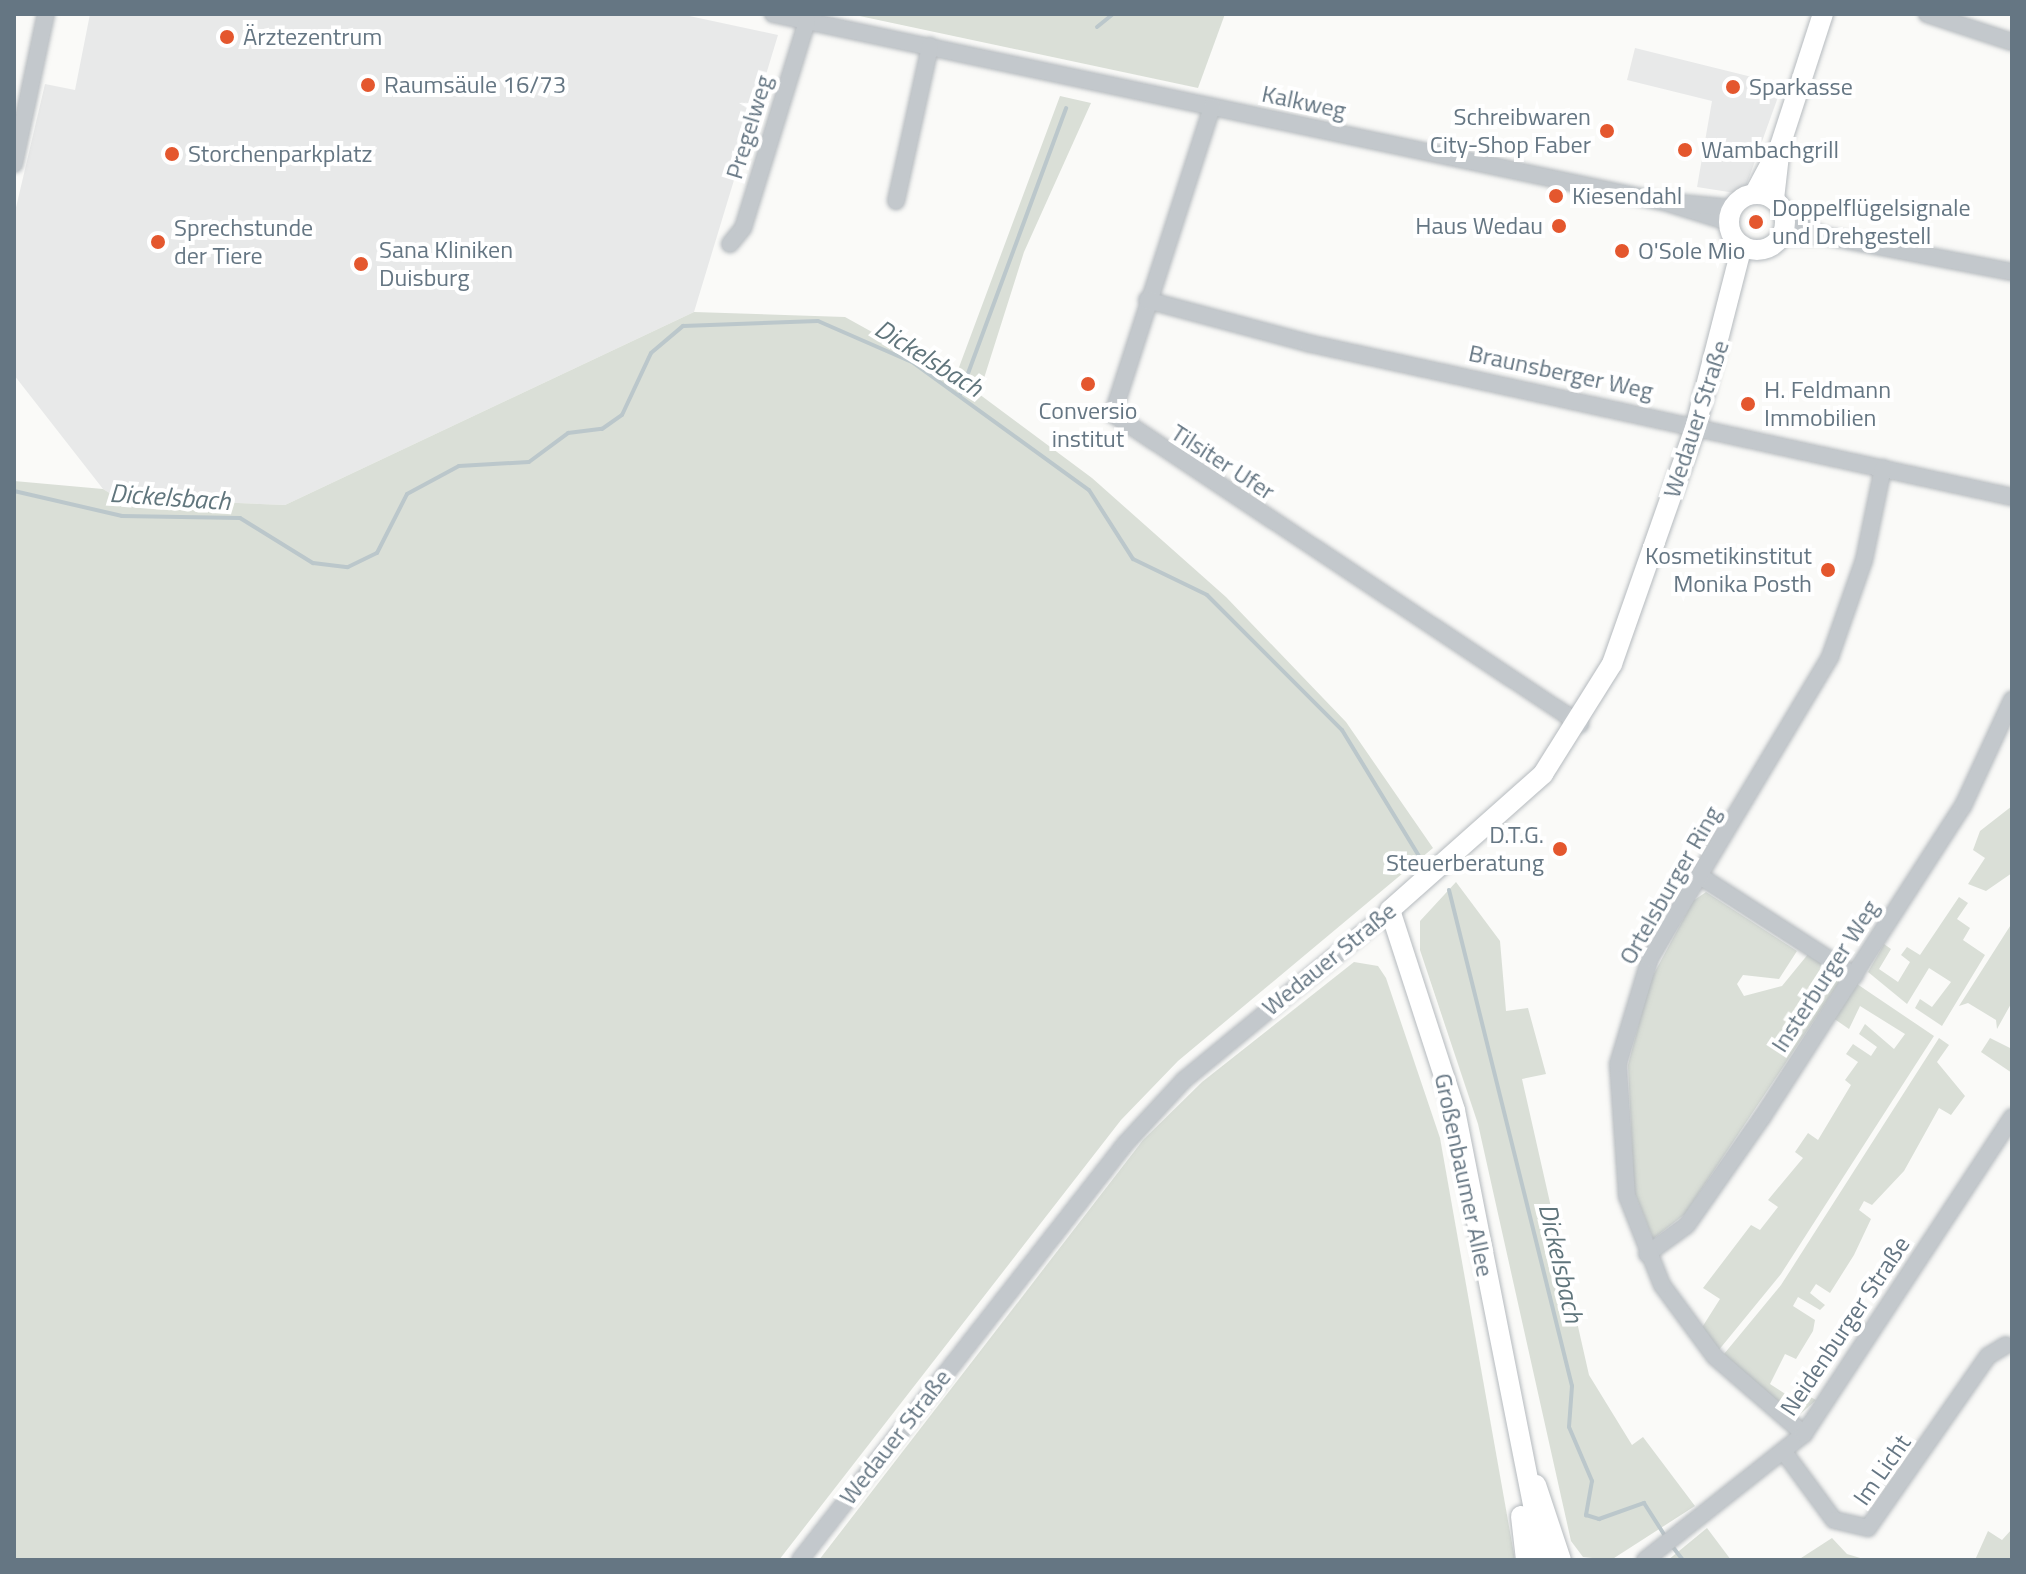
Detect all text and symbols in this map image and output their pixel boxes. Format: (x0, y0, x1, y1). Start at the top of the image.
place label: Ärztezentrum (243, 23, 382, 51)
marker: Ärztezentrum (218, 28, 236, 46)
place label: Raumsäule 16/73 (384, 71, 566, 99)
street label: Pregelweg (720, 72, 778, 182)
place label: Sparkasse (1749, 73, 1853, 101)
marker: Raumsäule 16/73 (359, 76, 377, 94)
marker: Sparkasse (1724, 78, 1742, 96)
street label: Kalkweg (1259, 79, 1349, 125)
place label: Schreibwaren City-Shop Faber (1430, 103, 1591, 159)
marker: Schreibwaren City-Shop Faber (1598, 122, 1616, 140)
place label: Wambachgrill (1701, 136, 1839, 164)
place label: Storchenparkplatz (188, 140, 372, 168)
marker: Wambachgrill (1676, 141, 1694, 159)
marker: Storchenparkplatz (163, 145, 181, 163)
place label: Kiesendahl (1572, 182, 1682, 210)
marker: Kiesendahl (1547, 187, 1565, 205)
place label: Doppelflügelsignale und Drehgestell (1772, 194, 1971, 250)
place label: Haus Wedau (1415, 212, 1543, 240)
marker: Doppelflügelsignale und Drehgestell (1747, 213, 1765, 231)
place label: Sprechstunde der Tiere (174, 214, 313, 270)
marker: Haus Wedau (1550, 217, 1568, 235)
marker: Sprechstunde der Tiere (149, 233, 167, 251)
place label: Sana Kliniken Duisburg (379, 236, 513, 292)
place label: O'Sole Mio (1638, 237, 1746, 265)
marker: O'Sole Mio (1613, 242, 1631, 260)
marker: Sana Kliniken Duisburg (350, 253, 372, 275)
water label: Dickelsbach (869, 313, 989, 403)
street label: Wedauer Straße (1657, 337, 1735, 501)
street label: Braunsberger Weg (1466, 338, 1656, 406)
marker: Conversio institut (1079, 375, 1097, 393)
place label: H. Feldmann Immobilien (1764, 376, 1891, 432)
marker: H. Feldmann Immobilien (1739, 395, 1757, 413)
place label: Conversio institut (1038, 397, 1138, 453)
street label: Tilsiter Ufer (1166, 418, 1280, 506)
water label: Dickelsbach (109, 477, 231, 517)
place label: Kosmetikinstitut Monika Posth (1645, 542, 1812, 598)
marker: Kosmetikinstitut Monika Posth (1819, 561, 1837, 579)
street label: Ortelsburger Ring (1613, 801, 1727, 969)
place label: D.T.G. Steuerberatung (1386, 821, 1544, 877)
marker: D.T.G. Steuerberatung (1551, 840, 1569, 858)
street label: Insterburger Weg (1765, 895, 1885, 1057)
street label: Wedauer Straße (1256, 896, 1402, 1022)
street label: Großenbaumer Allee (1428, 1071, 1500, 1279)
water label: Dickelsbach (1532, 1201, 1590, 1325)
street label: Neidenburger Straße (1774, 1231, 1916, 1421)
street label: Wedauer Straße (833, 1364, 957, 1510)
street label: Im Licht (1847, 1429, 1917, 1511)

